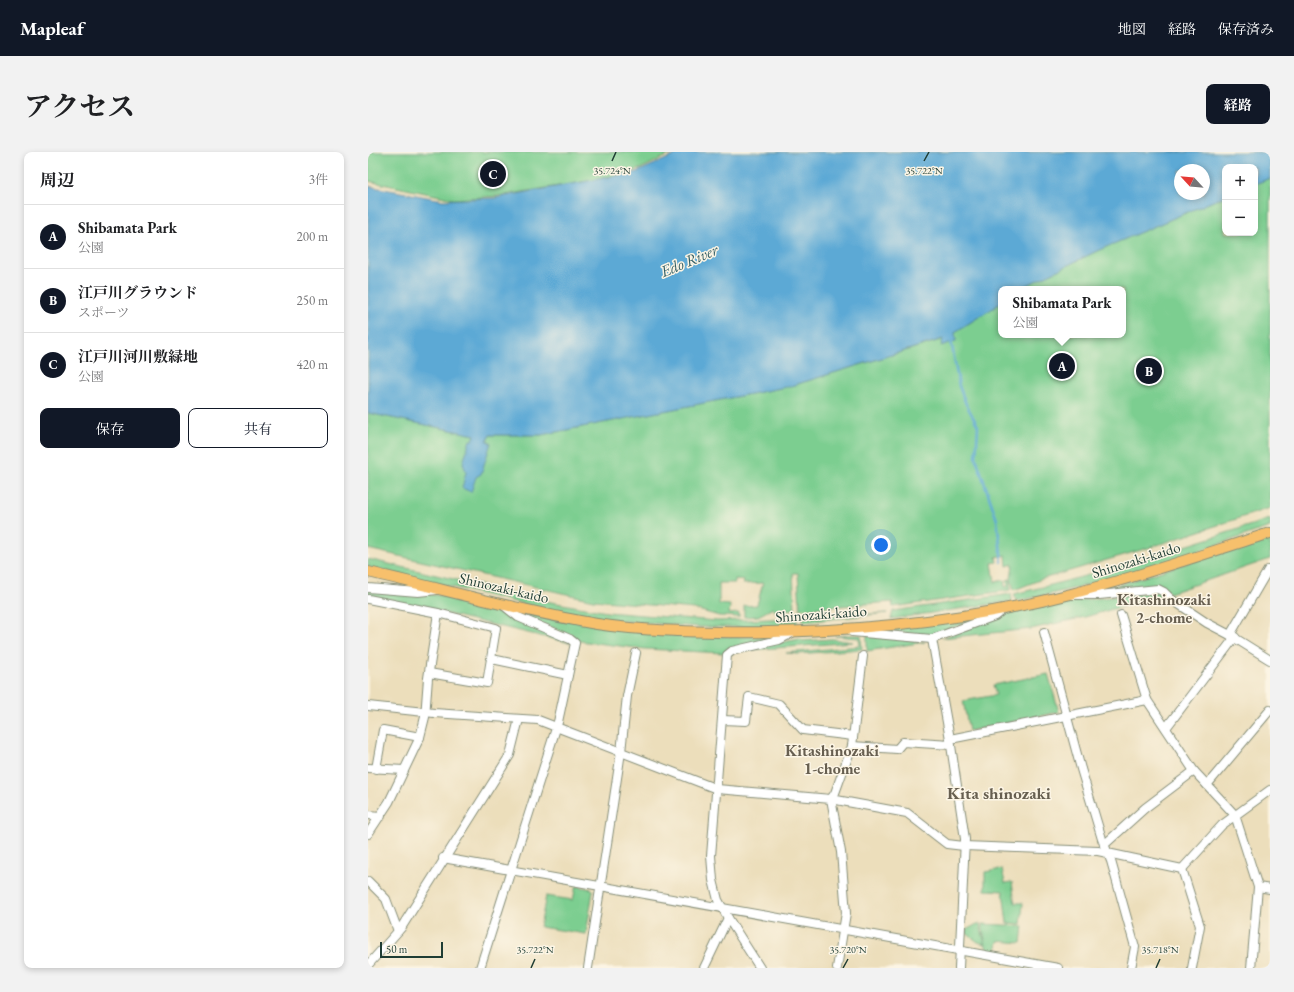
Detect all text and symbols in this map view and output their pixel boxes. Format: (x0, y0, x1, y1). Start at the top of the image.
text: Mapleaf (20, 16, 84, 41)
text: 地図 (1118, 20, 1146, 38)
text: 経路 (1168, 20, 1196, 38)
text: 保存済み (1218, 20, 1274, 38)
button: 経路 (1206, 84, 1270, 124)
text: アクセス (24, 88, 135, 124)
pin: C (480, 159, 506, 189)
text: 35.724°N (593, 164, 631, 177)
text: 35.722°N (905, 164, 943, 177)
north arrow (1174, 164, 1210, 200)
map controls (1222, 164, 1258, 236)
button: + (1222, 164, 1258, 200)
text: 周辺 (40, 169, 74, 191)
text: 3件 (309, 171, 328, 188)
button: − (1222, 200, 1258, 236)
text: Shibamata Park (78, 218, 177, 237)
text: A (48, 228, 58, 245)
text: 200 m (297, 228, 328, 245)
text: 公園 (78, 239, 104, 256)
water label: Edo River (656, 239, 722, 282)
text: 江戸川グラウンド (78, 283, 198, 302)
popup (998, 286, 1126, 338)
text: B (49, 292, 57, 309)
text: 250 m (297, 292, 328, 309)
text: Shibamata Park (1013, 293, 1112, 312)
text: スポーツ (78, 304, 129, 321)
text: 公園 (1013, 314, 1039, 331)
text: 江戸川河川敷緑地 (78, 347, 198, 366)
pin: A (1049, 351, 1075, 381)
text: C (48, 356, 58, 373)
text: 420 m (297, 356, 328, 373)
pin: B (1136, 356, 1162, 386)
text: 公園 (78, 368, 104, 385)
button: 保存 (40, 408, 180, 448)
button: 共有 (188, 408, 328, 448)
your location (871, 535, 891, 555)
street label: Shinozaki-kaido (1089, 537, 1182, 582)
street label: Shinozaki-kaido (457, 568, 551, 607)
district label: Kitashinozaki 2-chome (1117, 589, 1211, 628)
street label: Shinozaki-kaido (775, 601, 867, 626)
district label: Kitashinozaki 1-chome (785, 740, 879, 779)
district label: Kita shinozaki (947, 782, 1051, 804)
scale bar (380, 940, 443, 959)
text: 50 m (386, 942, 407, 956)
text: 35.722°N (516, 943, 554, 956)
text: 35.720°N (829, 943, 867, 956)
text: 35.718°N (1141, 943, 1179, 956)

